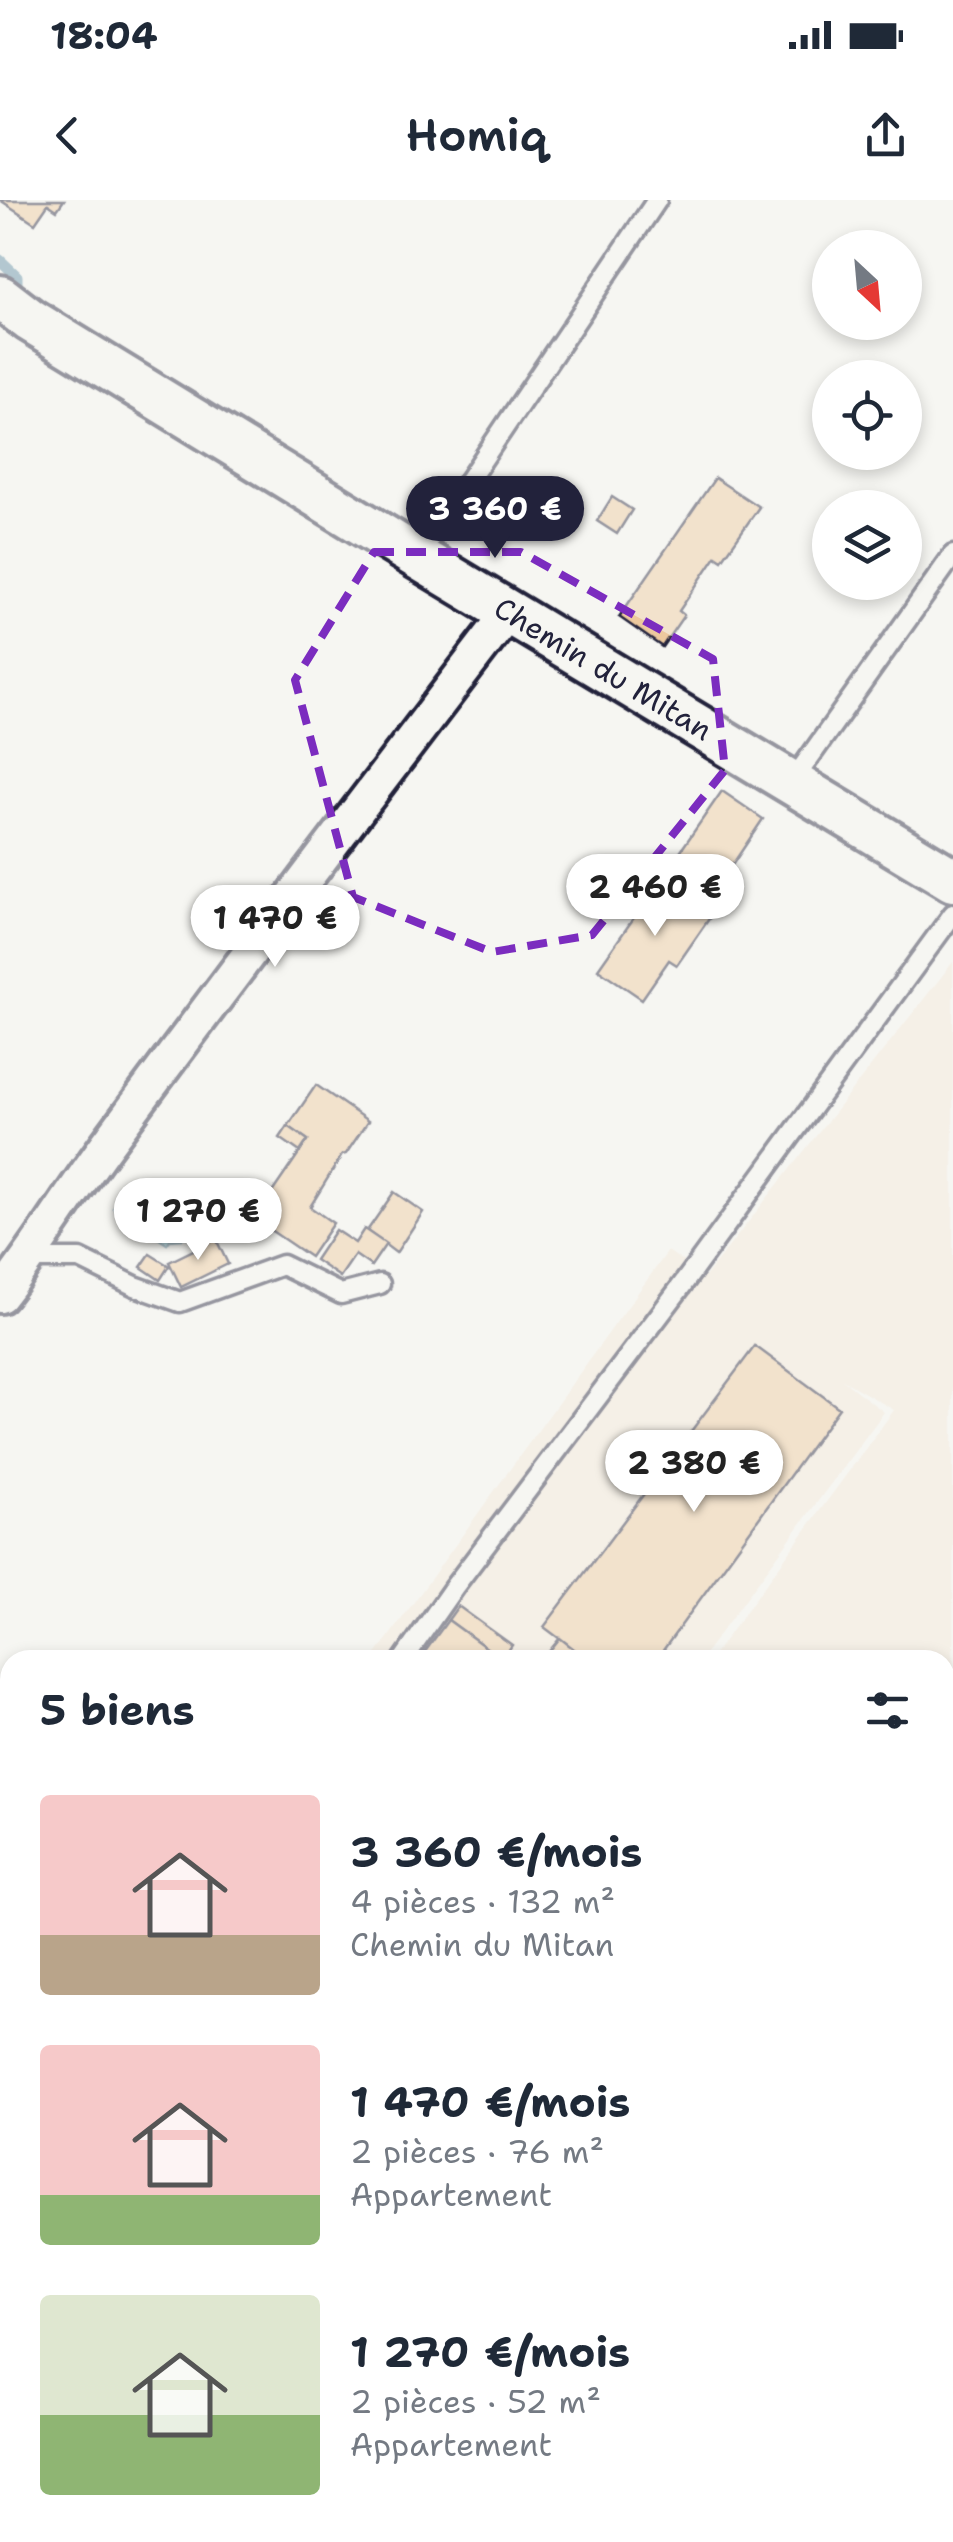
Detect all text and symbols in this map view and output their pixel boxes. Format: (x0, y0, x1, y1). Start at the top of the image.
text: 18:04 (50, 10, 158, 61)
text: Homiq (406, 105, 547, 165)
icon: back (40, 108, 95, 163)
icon: share (858, 108, 913, 163)
north arrow (812, 230, 922, 340)
map controls (812, 230, 922, 600)
button: locate (812, 360, 922, 470)
pin: 3 360 € (403, 476, 587, 561)
text: 3 360 € (428, 487, 562, 530)
button: layers (812, 490, 922, 600)
street label: Chemin du Mitan (487, 587, 720, 750)
pin: 2 460 € (563, 854, 747, 939)
text: 2 460 € (588, 865, 722, 908)
pin: 1 470 € (183, 885, 367, 970)
text: 1 470 € (213, 896, 337, 939)
pin: 1 270 € (106, 1178, 290, 1263)
text: 1 270 € (136, 1189, 260, 1232)
pin: 2 380 € (602, 1430, 786, 1515)
text: 2 380 € (627, 1441, 761, 1484)
text: 5 biens (40, 1682, 195, 1738)
icon: filters (860, 1683, 915, 1738)
text: 3 360 €/mois (350, 1824, 643, 1880)
icon: home (120, 1835, 240, 1955)
text: 4 pièces · 132 m² (350, 1880, 615, 1923)
text: Chemin du Mitan (350, 1923, 614, 1966)
text: 1 470 €/mois (350, 2074, 630, 2130)
icon: home (120, 2085, 240, 2205)
text: 2 pièces · 76 m² (350, 2130, 604, 2173)
text: Appartement (350, 2173, 552, 2216)
text: 1 270 €/mois (350, 2324, 630, 2380)
icon: home (120, 2335, 240, 2455)
text: 2 pièces · 52 m² (350, 2380, 601, 2423)
text: Appartement (350, 2423, 552, 2466)

